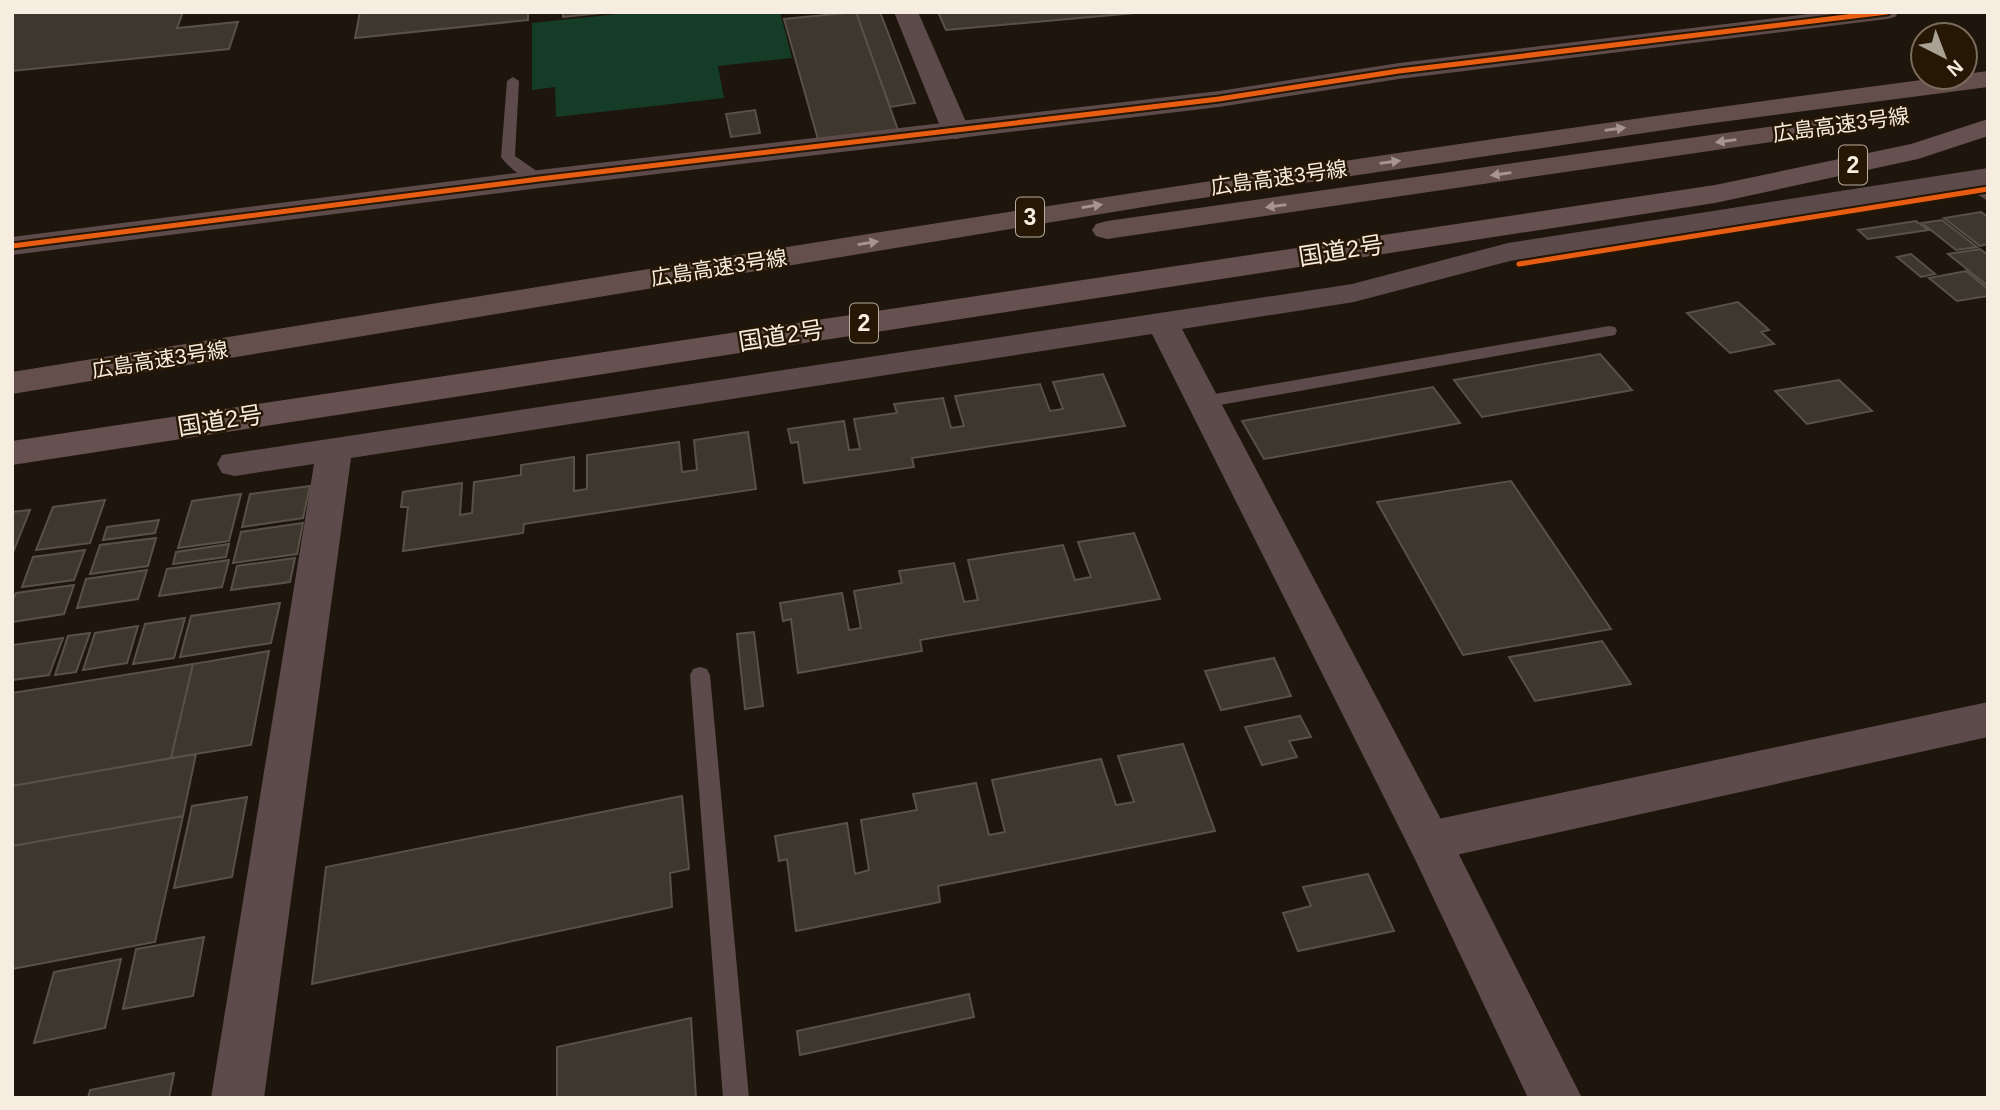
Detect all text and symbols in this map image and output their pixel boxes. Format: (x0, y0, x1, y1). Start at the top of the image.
north arrow (1909, 21, 1979, 91)
text: N (1943, 56, 1967, 81)
street label: 広島高速3号線 (1771, 104, 1911, 145)
one-way arrow (1604, 123, 1626, 134)
one-way arrow (1715, 136, 1737, 147)
road number: 2 (1839, 146, 1867, 184)
one-way arrow (1379, 156, 1401, 167)
street label: 広島高速3号線 (1209, 157, 1349, 198)
one-way arrow (1490, 168, 1512, 179)
road number: 3 (1016, 198, 1044, 236)
one-way arrow (1081, 200, 1103, 211)
one-way arrow (1265, 201, 1287, 212)
street label: 国道2号 (1297, 230, 1385, 271)
one-way arrow (857, 237, 879, 248)
street label: 広島高速3号線 (649, 245, 789, 290)
road number: 2 (850, 304, 878, 342)
street label: 国道2号 (737, 315, 825, 356)
street label: 広島高速3号線 (90, 337, 230, 382)
street label: 国道2号 (176, 400, 264, 441)

